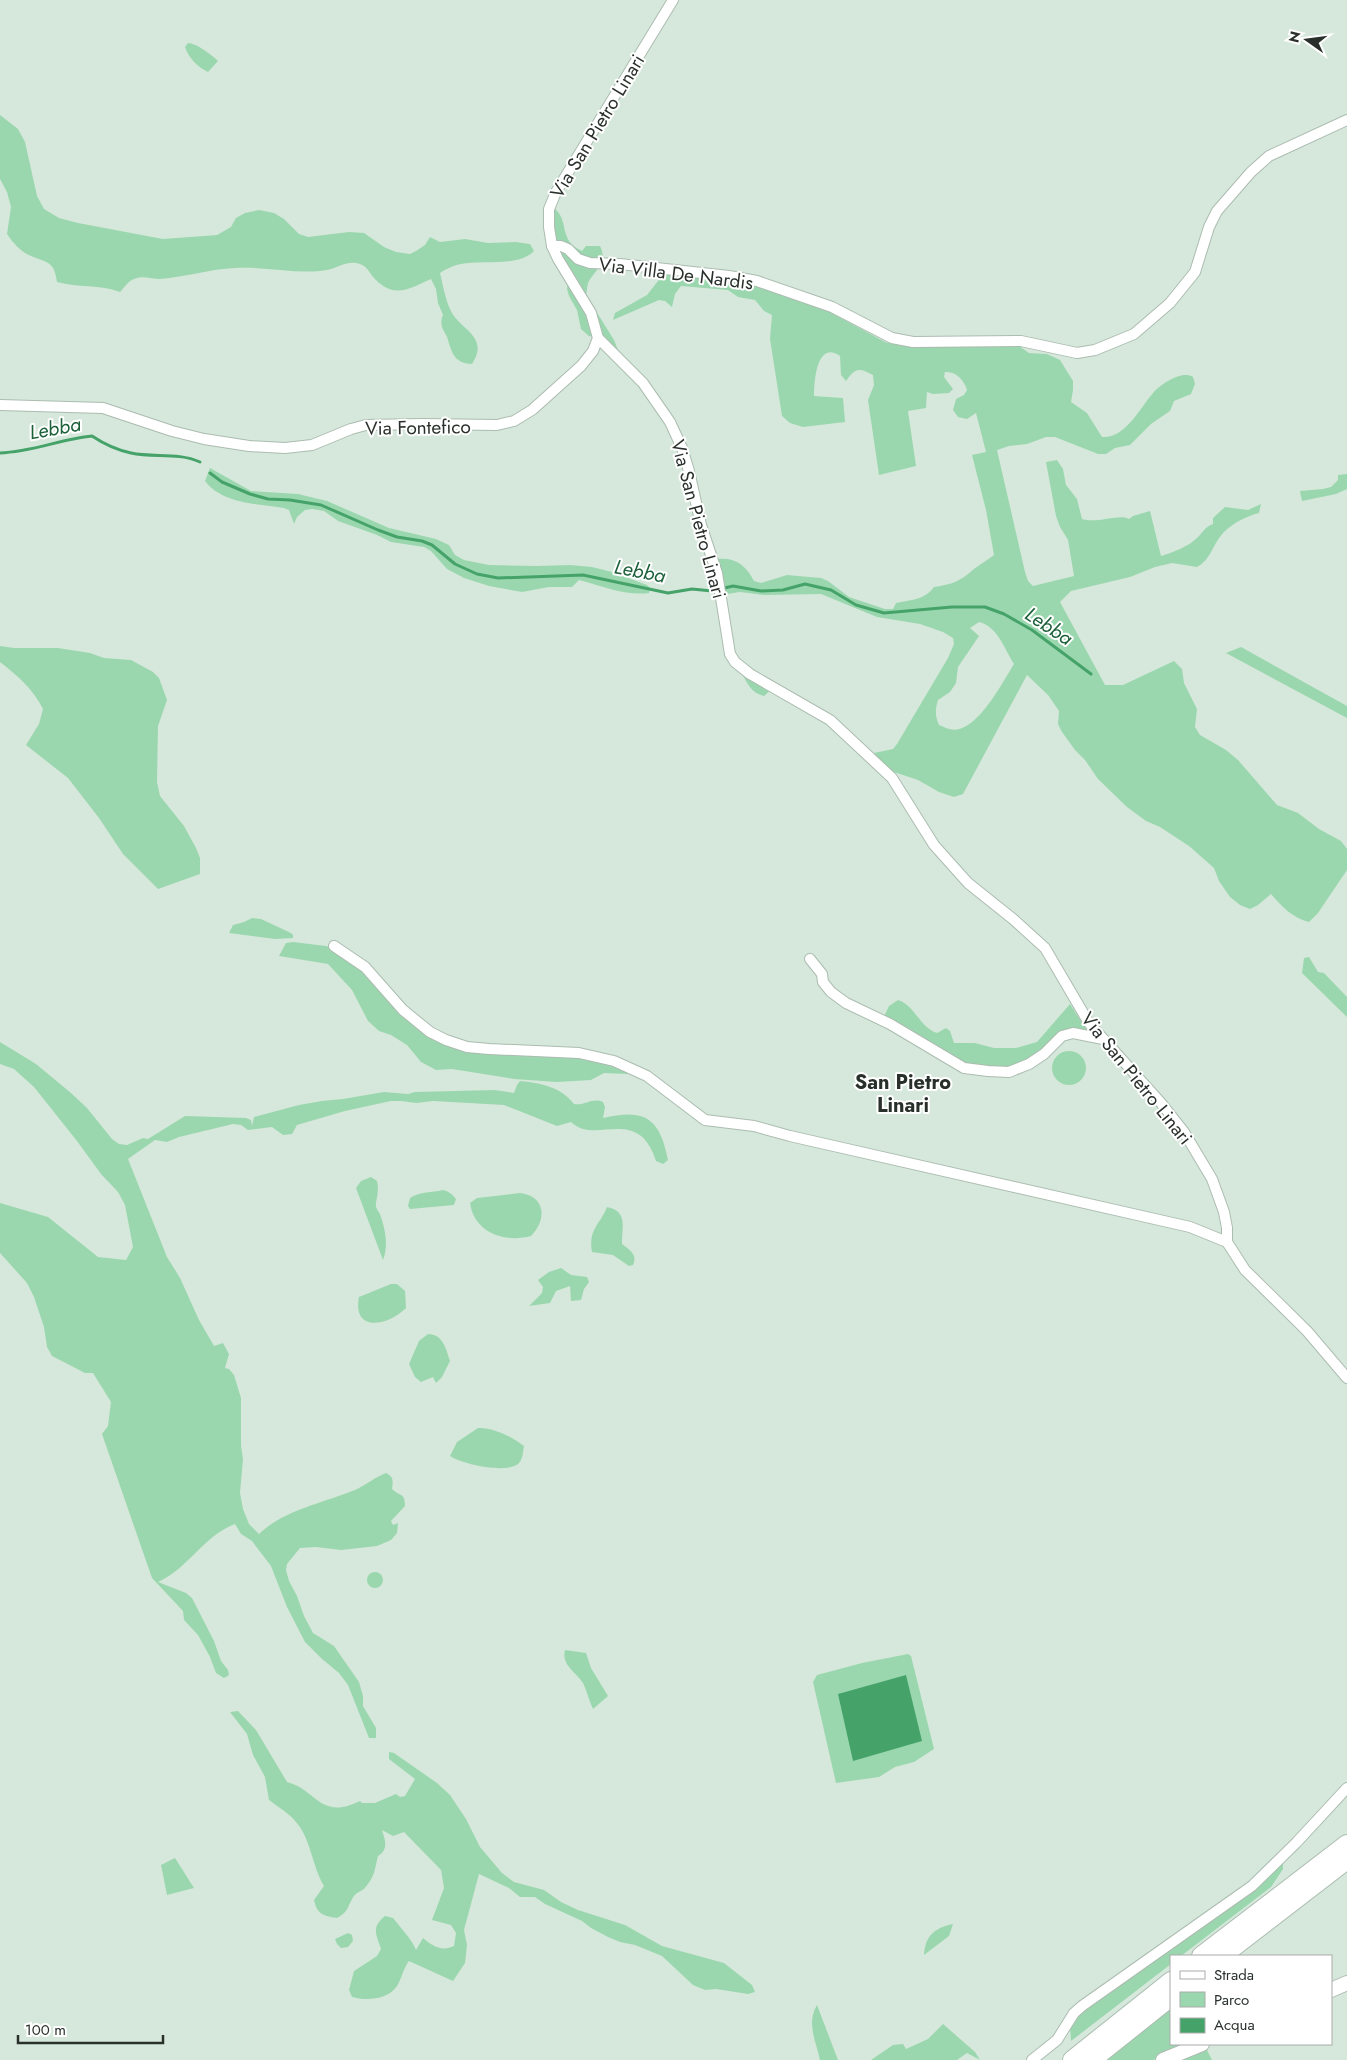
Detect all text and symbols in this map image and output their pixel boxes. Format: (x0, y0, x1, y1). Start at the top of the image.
north arrow (1282, 15, 1332, 65)
text: N (1283, 29, 1305, 45)
street label: Via San Pietro Linari (544, 49, 651, 203)
street label: Via Villa De Nardis (597, 251, 755, 296)
water label: Lebba (27, 410, 83, 447)
street label: Via Fontefico (365, 413, 471, 442)
street label: Via San Pietro Linari (664, 437, 733, 602)
water label: Lebba (612, 552, 668, 591)
water label: Lebba (1019, 600, 1078, 653)
street label: Via San Pietro Linari (1075, 1006, 1199, 1150)
district label: San Pietro Linari (855, 1068, 951, 1120)
legend (1170, 1955, 1332, 2045)
text: Strada (1214, 1964, 1254, 1986)
text: Parco (1214, 1989, 1249, 2011)
scale bar (18, 2012, 162, 2044)
text: Acqua (1214, 2014, 1255, 2036)
text: 100 m (25, 2019, 66, 2041)

